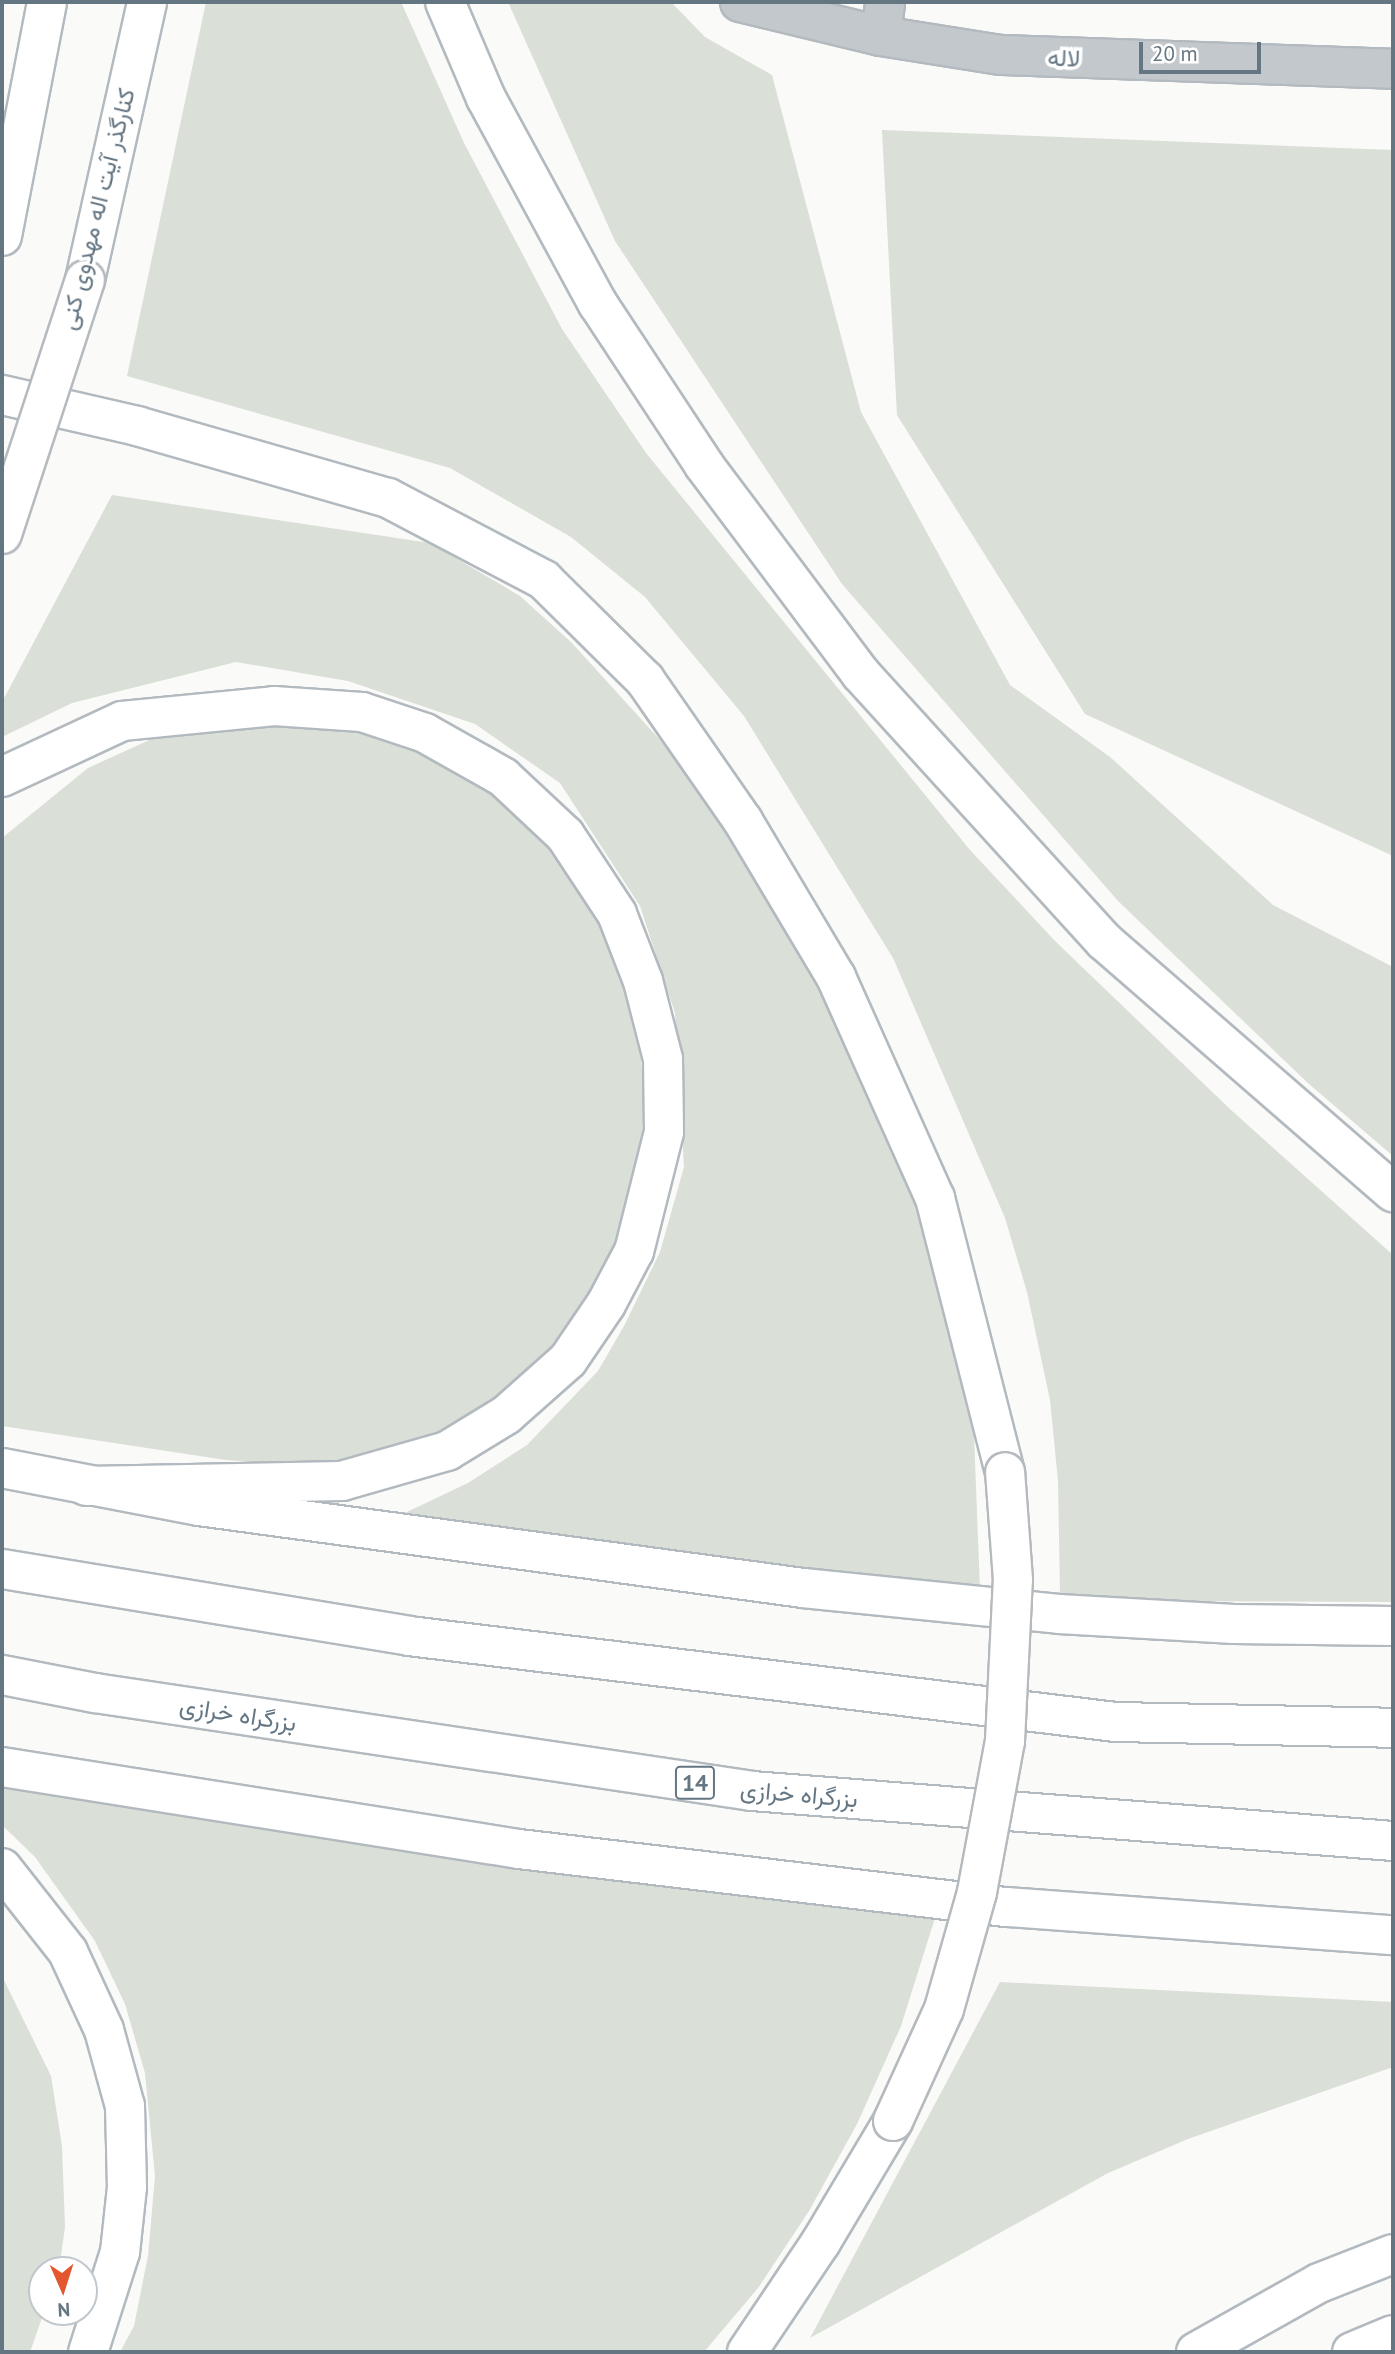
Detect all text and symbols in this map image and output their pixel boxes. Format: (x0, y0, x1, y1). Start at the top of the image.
scale bar (1143, 28, 1266, 72)
text: 20 m (1152, 40, 1198, 67)
street label: لاله (1047, 43, 1081, 73)
street label: کنارگذر آیت اله مهدوی کنی (53, 85, 141, 333)
street label: بزرگراه خرازی (178, 1691, 298, 1737)
road number: 14 (674, 1764, 716, 1802)
street label: بزرگراه خرازی (739, 1775, 859, 1813)
north arrow (28, 2256, 98, 2326)
text: N (57, 2298, 71, 2322)

